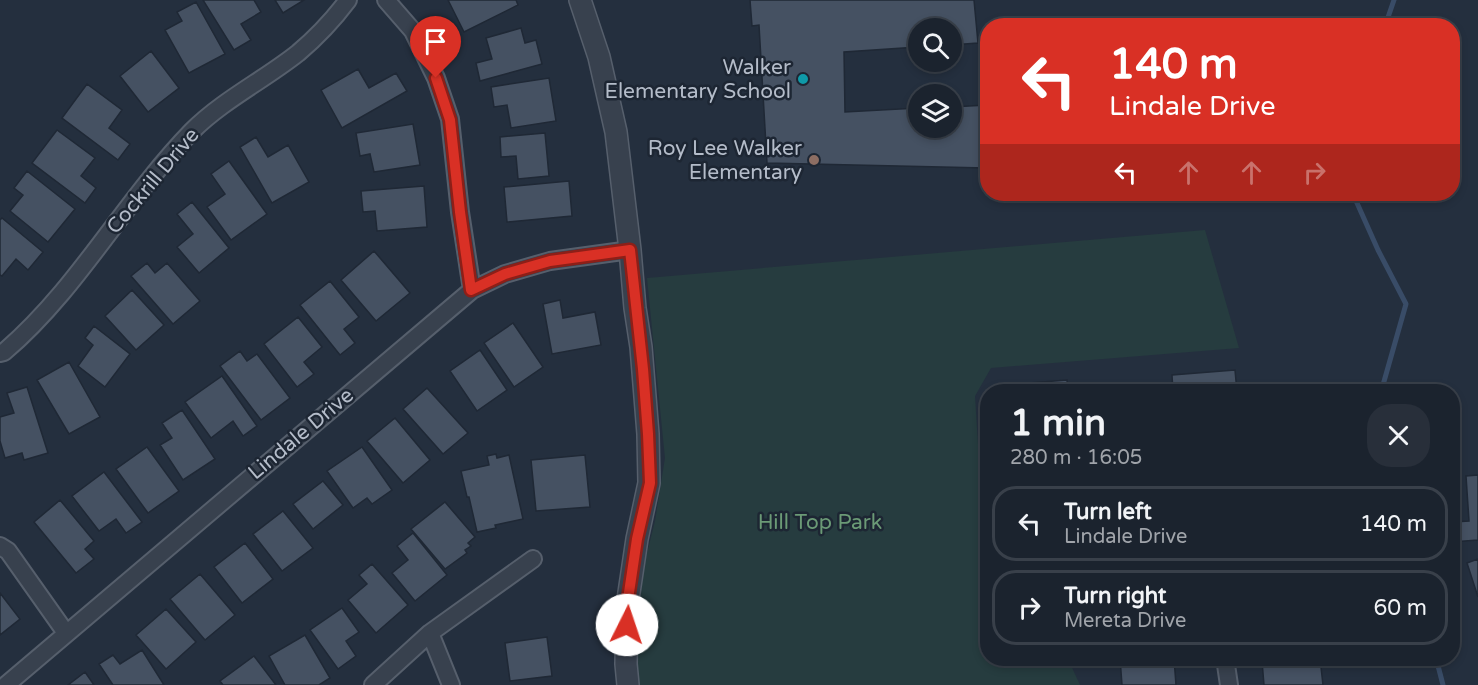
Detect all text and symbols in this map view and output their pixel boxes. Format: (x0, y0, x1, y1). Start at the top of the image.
pin (410, 16, 461, 78)
map controls (908, 18, 962, 138)
button: search (908, 18, 962, 72)
icon: arrive (419, 25, 452, 58)
text: 140 m (1109, 39, 1238, 90)
icon: left (1010, 42, 1088, 120)
place label: Walker Elementary School (604, 55, 791, 104)
marker: Walker Elementary School (796, 72, 810, 86)
button: layers (908, 84, 962, 138)
text: Lindale Drive (1109, 90, 1275, 123)
street label: Cockrill Drive (101, 123, 205, 239)
place label: Roy Lee Walker Elementary (648, 136, 802, 185)
marker: Roy Lee Walker Elementary (807, 153, 821, 167)
icon: left (1109, 156, 1142, 189)
icon: ahead (1172, 156, 1205, 189)
icon: ahead (1235, 156, 1268, 189)
icon: right (1298, 156, 1331, 189)
street label: Lindale Drive (243, 383, 359, 485)
text: 1 min (1010, 402, 1106, 445)
button: close (1367, 404, 1430, 467)
text: 280 m · 16:05 (1010, 446, 1142, 470)
text: Turn left (1064, 499, 1152, 525)
icon: left (1013, 507, 1046, 540)
park label: Hill Top Park (758, 510, 882, 535)
text: 140 m (1360, 511, 1427, 537)
text: Lindale Drive (1064, 525, 1187, 549)
text: Turn right (1064, 583, 1166, 609)
icon: right (1013, 591, 1046, 624)
position arrow (595, 593, 659, 657)
text: 60 m (1373, 595, 1427, 621)
text: Mereta Drive (1064, 609, 1186, 633)

